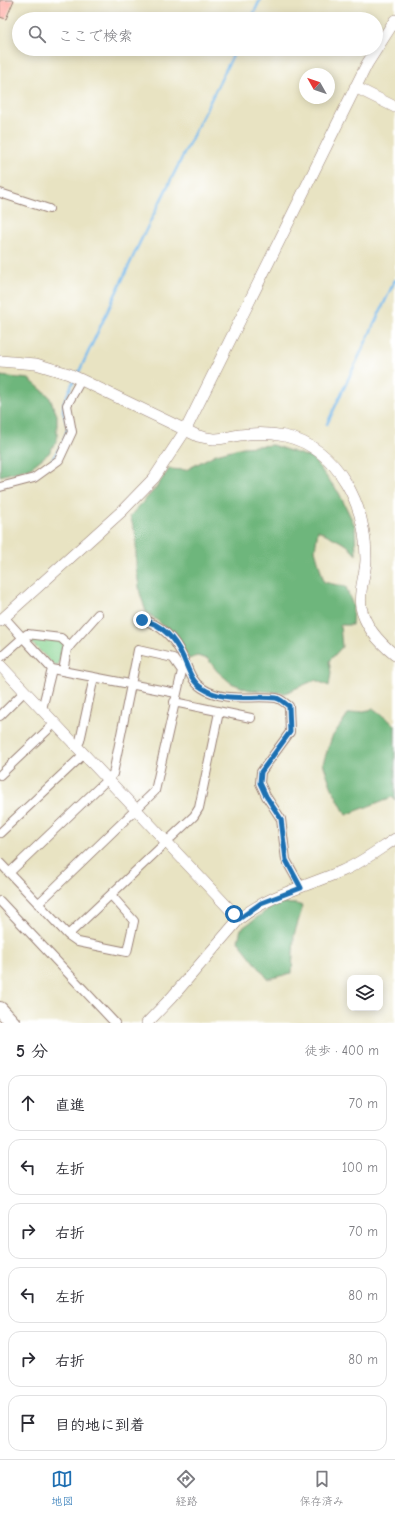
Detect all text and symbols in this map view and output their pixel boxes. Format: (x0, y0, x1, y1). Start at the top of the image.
search box (12, 12, 383, 56)
icon: search (26, 23, 48, 45)
text: ここで検索 (58, 27, 133, 45)
north arrow (299, 68, 335, 104)
route end (133, 611, 151, 629)
route start (225, 905, 243, 923)
map controls (347, 975, 383, 1011)
button: layers (347, 975, 383, 1011)
text: 5 分 (16, 1042, 48, 1061)
text: 徒歩 · 400 m (305, 1043, 379, 1058)
icon: ahead (17, 1092, 39, 1114)
text: 直進 (55, 1096, 85, 1114)
text: 70 m (349, 1096, 378, 1111)
icon: left (17, 1156, 39, 1178)
text: 左折 (55, 1160, 85, 1178)
text: 100 m (342, 1160, 378, 1175)
icon: right (17, 1220, 39, 1242)
text: 右折 (55, 1224, 85, 1242)
text: 70 m (349, 1224, 378, 1239)
icon: left (17, 1284, 39, 1306)
text: 左折 (55, 1288, 85, 1306)
text: 80 m (348, 1288, 378, 1303)
icon: right (17, 1348, 39, 1370)
text: 右折 (55, 1352, 85, 1370)
text: 80 m (348, 1352, 378, 1367)
icon: arrive (17, 1412, 39, 1434)
text: 目的地に到着 (55, 1416, 145, 1434)
tab: 地図 (51, 1468, 73, 1508)
tab: 経路 (175, 1468, 197, 1508)
tab: 保存済み (300, 1468, 344, 1508)

